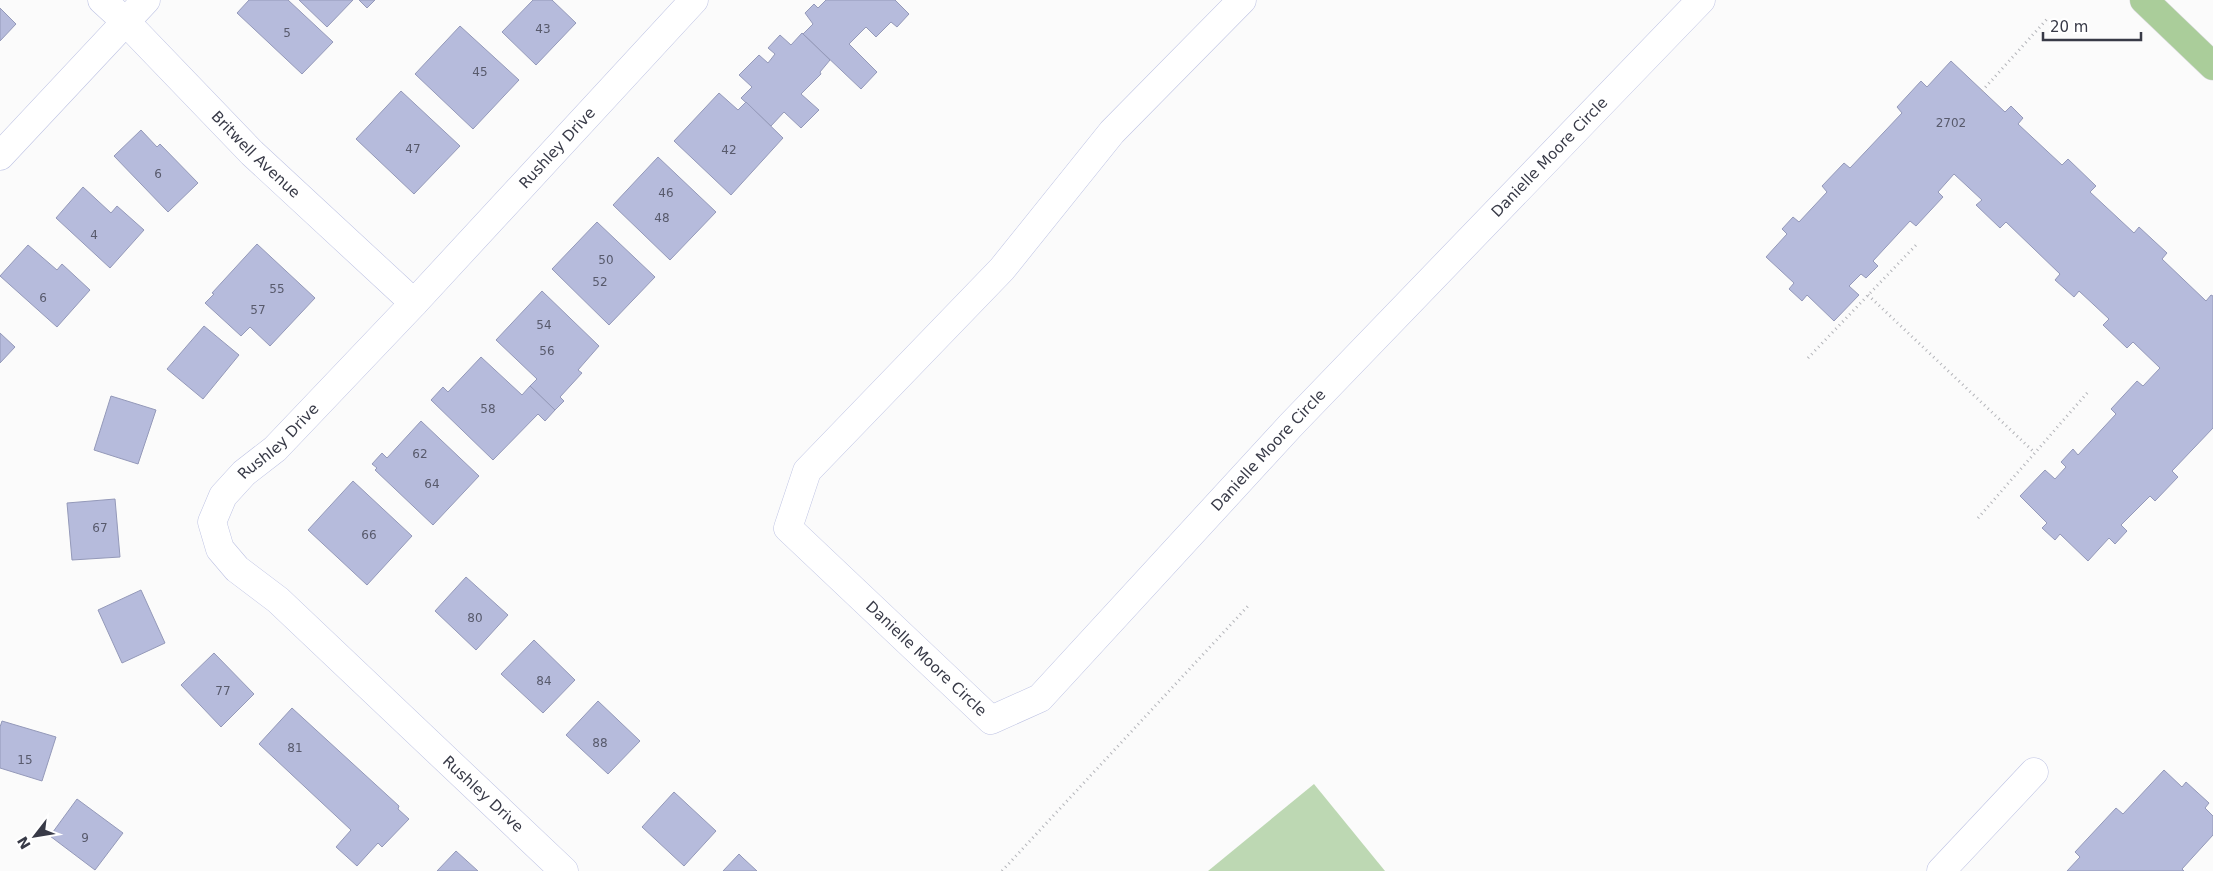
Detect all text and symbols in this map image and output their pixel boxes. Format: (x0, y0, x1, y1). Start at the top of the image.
scale bar (2043, 10, 2140, 42)
text: 20 m (2050, 18, 2088, 36)
house number: 43 (535, 22, 551, 36)
house number: 5 (283, 26, 291, 40)
house number: 45 (472, 65, 488, 79)
street label: Danielle Moore Circle (1488, 94, 1611, 221)
street label: Rushley Drive (515, 104, 599, 192)
street label: Britwell Avenue (208, 107, 304, 202)
house number: 2702 (1936, 116, 1966, 130)
house number: 47 (405, 142, 421, 156)
house number: 42 (721, 143, 737, 157)
house number: 6 (154, 167, 162, 181)
house number: 46 (658, 186, 674, 200)
house number: 48 (654, 211, 670, 225)
house number: 4 (90, 228, 98, 242)
house number: 50 (598, 253, 614, 267)
house number: 52 (592, 275, 608, 289)
house number: 55 (269, 282, 285, 296)
house number: 6 (39, 291, 47, 305)
house number: 57 (250, 303, 266, 317)
house number: 54 (536, 318, 552, 332)
house number: 56 (539, 344, 555, 358)
street label: Danielle Moore Circle (1208, 386, 1329, 515)
street label: Rushley Drive (234, 400, 323, 483)
house number: 58 (480, 402, 496, 416)
house number: 62 (412, 447, 428, 461)
house number: 64 (424, 477, 440, 491)
house number: 67 (92, 521, 108, 535)
house number: 66 (361, 528, 377, 542)
street label: Danielle Moore Circle (862, 597, 990, 720)
house number: 80 (467, 611, 483, 625)
house number: 84 (536, 674, 552, 688)
house number: 77 (215, 684, 231, 698)
house number: 88 (592, 736, 608, 750)
house number: 81 (287, 741, 303, 755)
street label: Rushley Drive (439, 752, 527, 836)
house number: 15 (17, 753, 33, 767)
north arrow (10, 811, 60, 861)
house number: 9 (81, 831, 89, 845)
text: N (14, 834, 34, 852)

